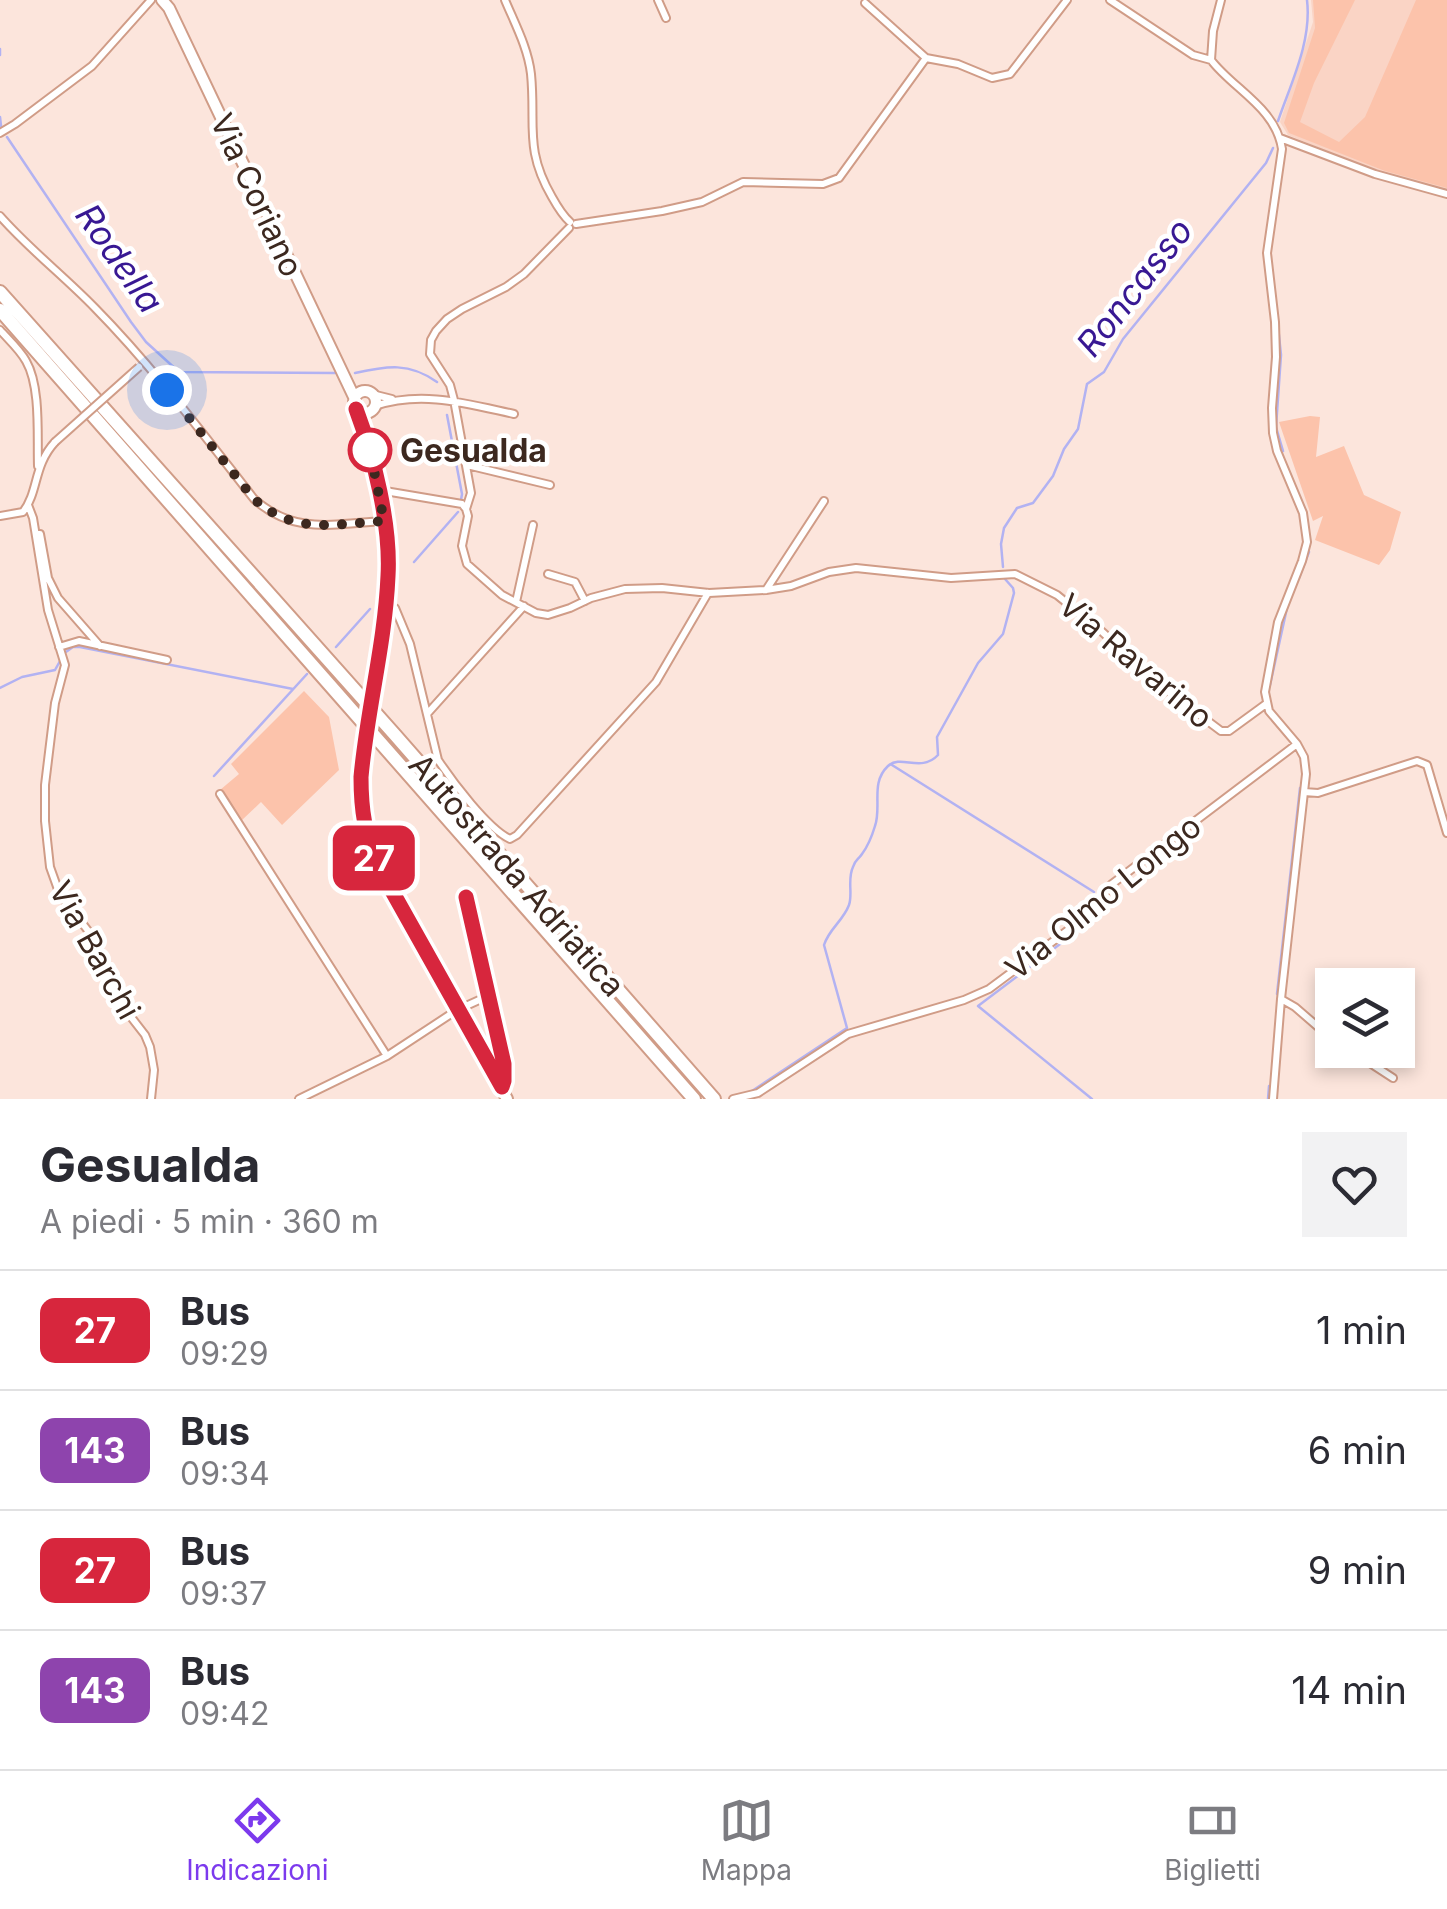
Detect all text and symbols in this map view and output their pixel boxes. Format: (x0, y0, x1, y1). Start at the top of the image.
street label: Via Coriano (202, 107, 312, 283)
water label: Rodella (68, 196, 172, 320)
water label: Roncasso (1067, 210, 1201, 364)
your location (142, 365, 192, 415)
marker: Gesualda (349, 429, 391, 471)
place label: Gesualda (400, 431, 547, 470)
street label: Via Ravarino (1051, 585, 1221, 737)
street label: Autostrada Adriatica (401, 746, 633, 1004)
street label: Via Olmo Longo (997, 806, 1209, 988)
line badge: 27 (329, 826, 419, 890)
text: 27 (353, 837, 395, 879)
street label: Via Barchi (41, 874, 149, 1026)
map controls (1315, 968, 1415, 1068)
button: layers (1315, 968, 1415, 1068)
button: heart (1302, 1132, 1407, 1237)
text: Gesualda (40, 1135, 260, 1194)
text: A piedi · 5 min · 360 m (40, 1202, 379, 1241)
text: Bus (180, 1288, 250, 1334)
text: 1 min (1316, 1307, 1407, 1353)
text: 27 (74, 1309, 116, 1351)
text: 09:29 (180, 1334, 269, 1373)
text: Bus (180, 1408, 250, 1454)
text: 6 min (1308, 1427, 1407, 1473)
text: 143 (64, 1429, 126, 1471)
text: 09:34 (180, 1454, 270, 1493)
text: Bus (180, 1528, 250, 1574)
text: 9 min (1308, 1547, 1407, 1593)
text: 27 (74, 1549, 116, 1591)
text: 09:37 (180, 1574, 267, 1613)
text: Bus (180, 1648, 250, 1694)
text: 14 min (1291, 1667, 1407, 1713)
text: 143 (64, 1669, 126, 1711)
text: 09:42 (180, 1694, 269, 1733)
tab: Indicazioni (186, 1793, 328, 1887)
tab: Mappa (701, 1793, 792, 1887)
tab: Biglietti (1164, 1793, 1261, 1887)

